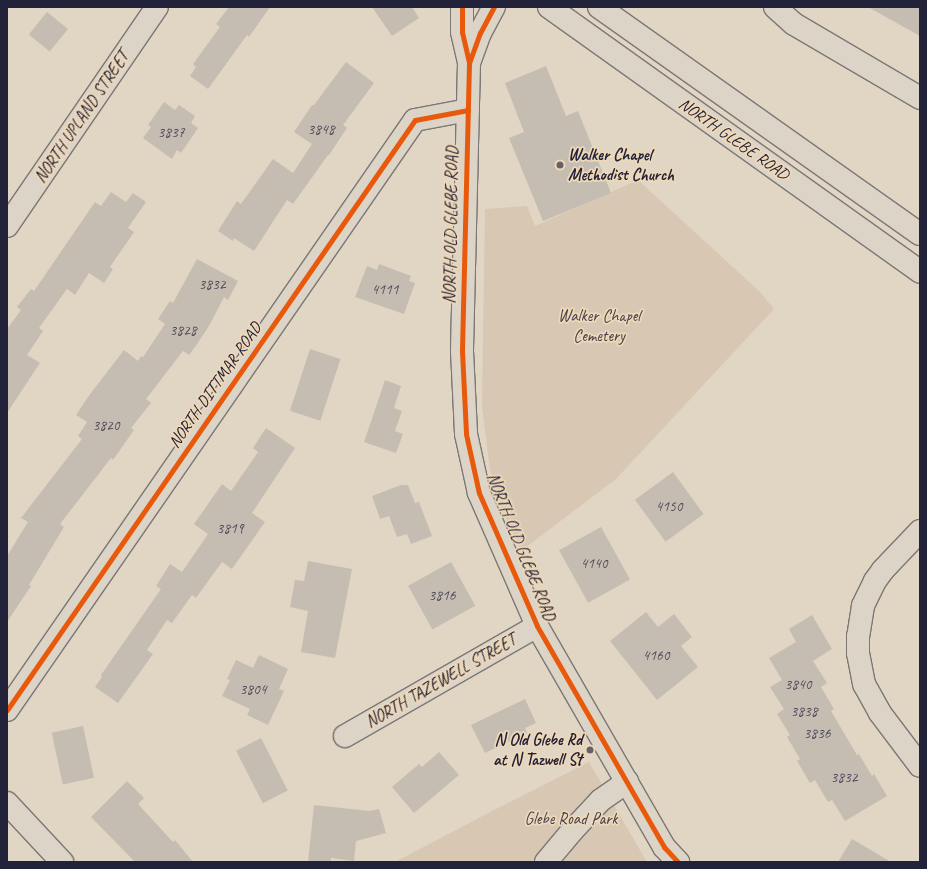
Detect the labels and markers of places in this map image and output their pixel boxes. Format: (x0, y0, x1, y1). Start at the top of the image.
place label: Walker Chapel Methodist Church (568, 145, 675, 185)
marker: Walker Chapel Methodist Church (555, 160, 565, 170)
place label: N Old Glebe Rd at N Tazwell St (492, 730, 582, 770)
marker: N Old Glebe Rd at N Tazwell St (585, 745, 595, 755)

